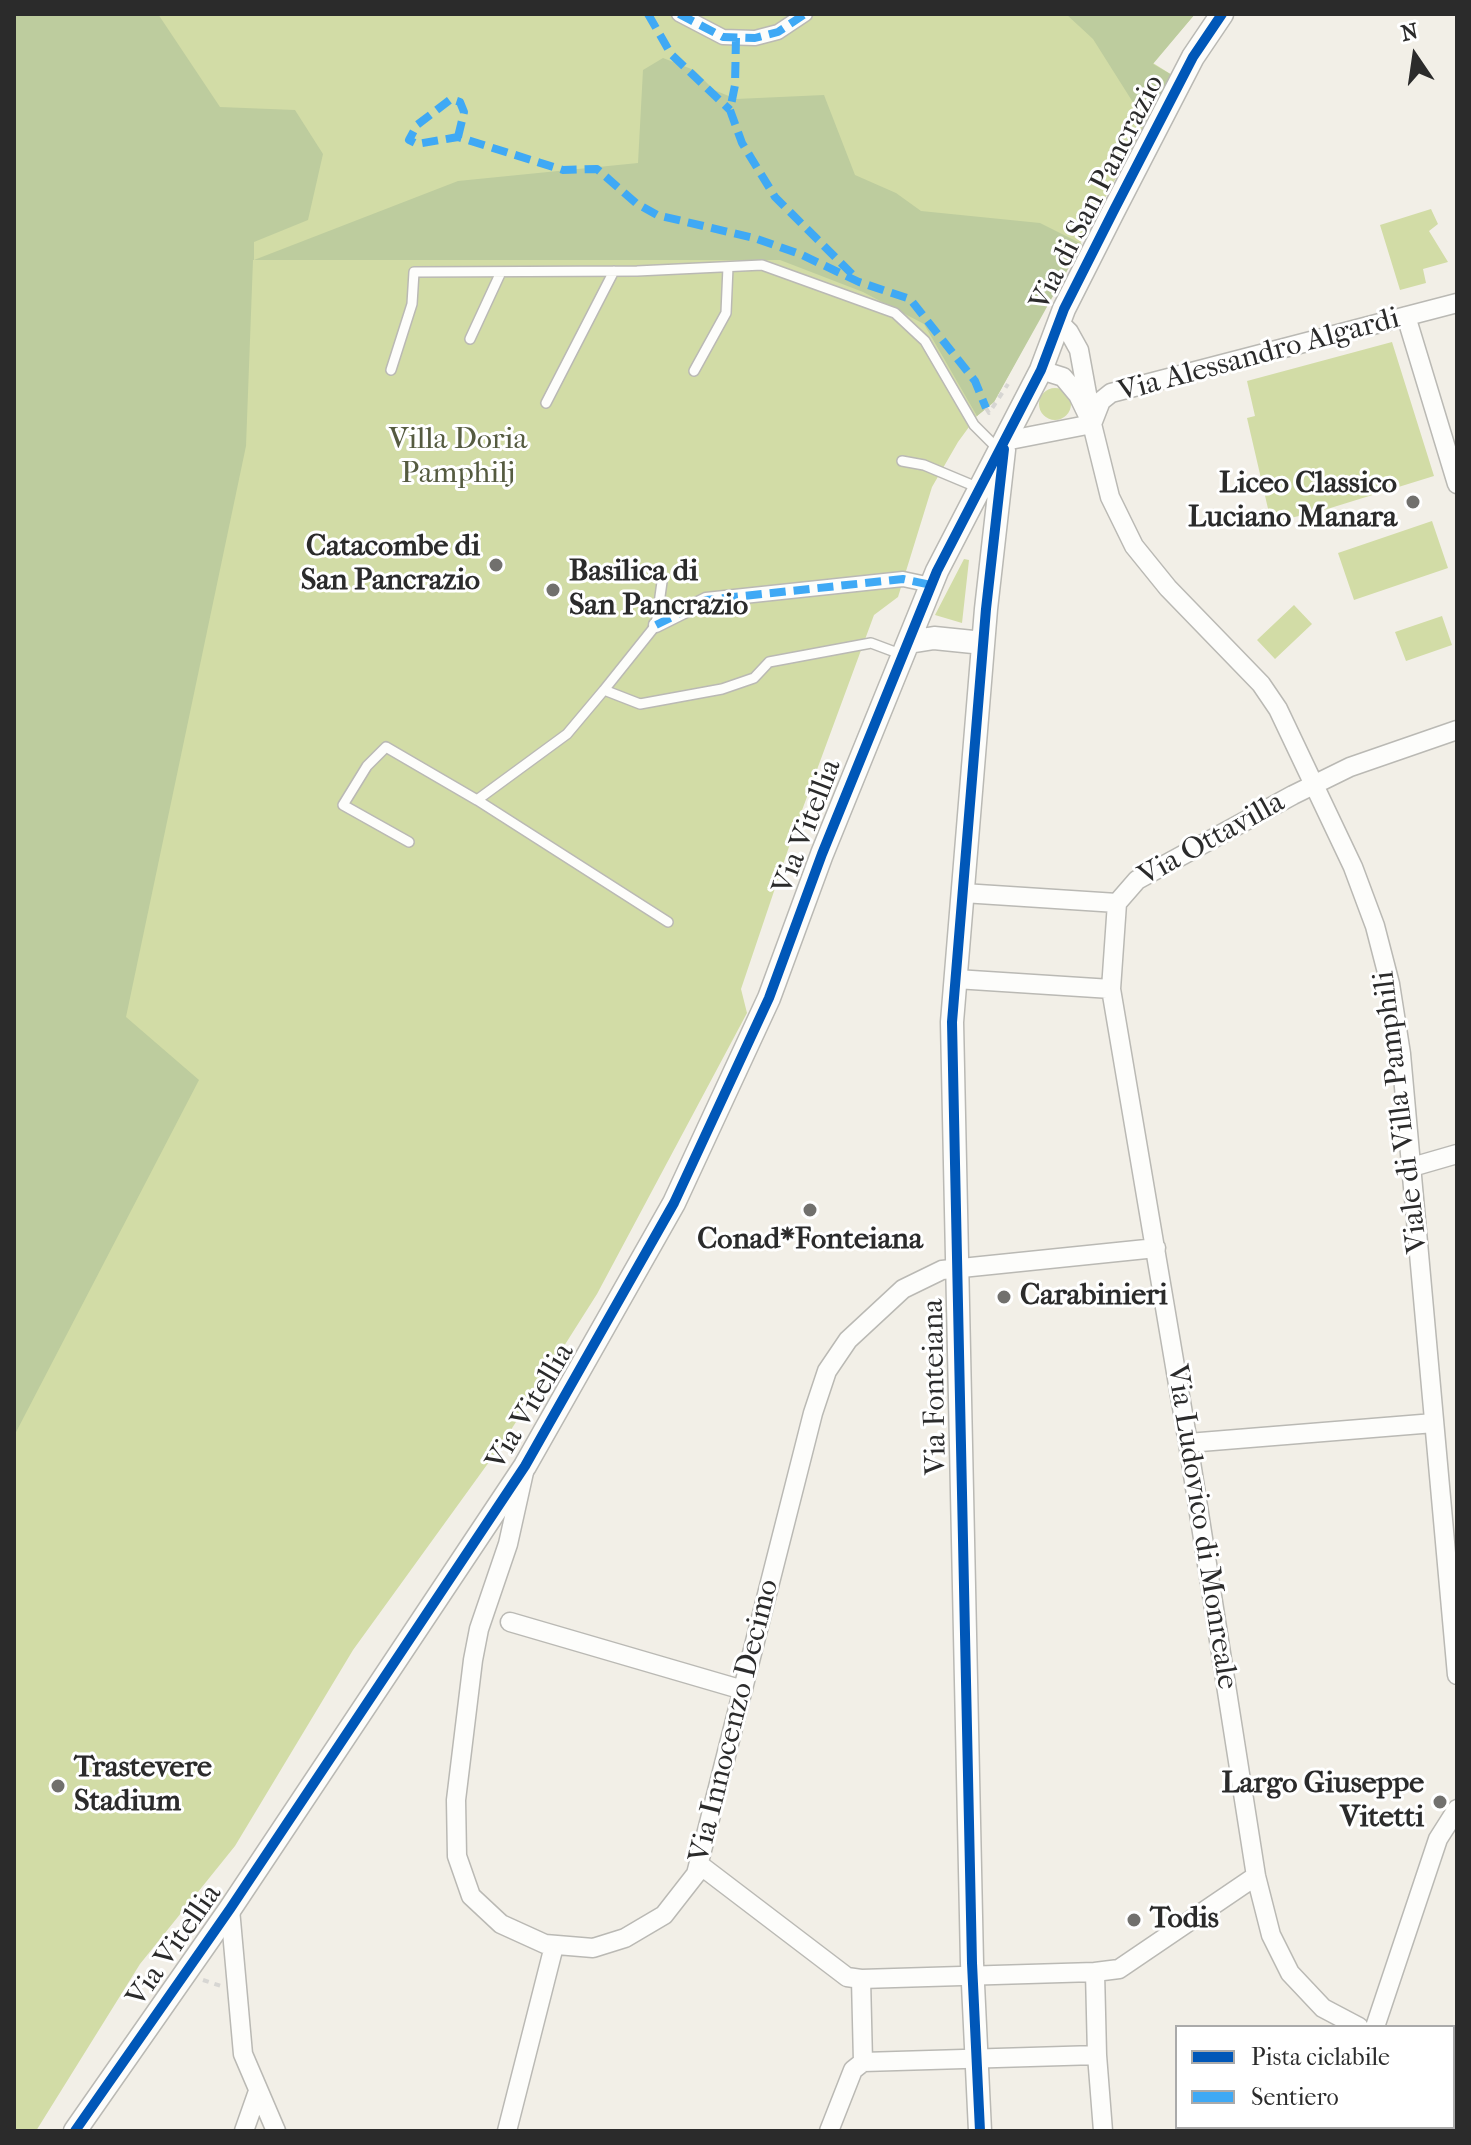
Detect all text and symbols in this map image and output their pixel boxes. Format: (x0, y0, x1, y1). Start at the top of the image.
north arrow (1375, 16, 1455, 96)
text: N (1399, 18, 1421, 47)
street label: Via di San Pancrazio (1023, 69, 1173, 317)
street label: Via Alessandro Algardi (1114, 301, 1404, 411)
park label: Villa Doria Pamphilj (389, 423, 527, 494)
place label: Liceo Classico Luciano Manara (1188, 467, 1397, 538)
marker: Liceo Classico Luciano Manara (1404, 493, 1422, 511)
place label: Catacombe di San Pancrazio (301, 530, 480, 600)
place label: Basilica di San Pancrazio (569, 555, 748, 626)
marker: Catacombe di San Pancrazio (487, 556, 505, 574)
marker: Basilica di San Pancrazio (544, 581, 562, 599)
street label: Via Vitellia (766, 754, 850, 900)
street label: Via Ottavilla (1133, 785, 1291, 895)
street label: Viale di Villa Pamphili (1367, 969, 1437, 1255)
marker: Conad*Fonteiana (801, 1201, 819, 1219)
place label: Conad*Fonteiana (697, 1223, 923, 1259)
place label: Carabinieri (1020, 1279, 1168, 1315)
marker: Carabinieri (995, 1288, 1013, 1306)
street label: Via Fonteiana (916, 1299, 956, 1475)
street label: Via Vitellia (479, 1337, 583, 1477)
street label: Via Ludovico di Monreale (1158, 1362, 1244, 1692)
street label: Via Innocenzo Decimo (682, 1576, 788, 1866)
place label: Trastevere Stadium (74, 1751, 212, 1822)
place label: Largo Giuseppe Vitetti (1222, 1767, 1424, 1838)
marker: Trastevere Stadium (49, 1777, 67, 1795)
marker: Largo Giuseppe Vitetti (1431, 1793, 1449, 1811)
street label: Via Vitellia (120, 1878, 230, 2014)
place label: Todis (1150, 1902, 1219, 1938)
marker: Todis (1125, 1911, 1143, 1929)
legend (1175, 2025, 1455, 2129)
text: Pista ciclabile (1251, 2043, 1390, 2071)
text: Sentiero (1251, 2083, 1339, 2111)

